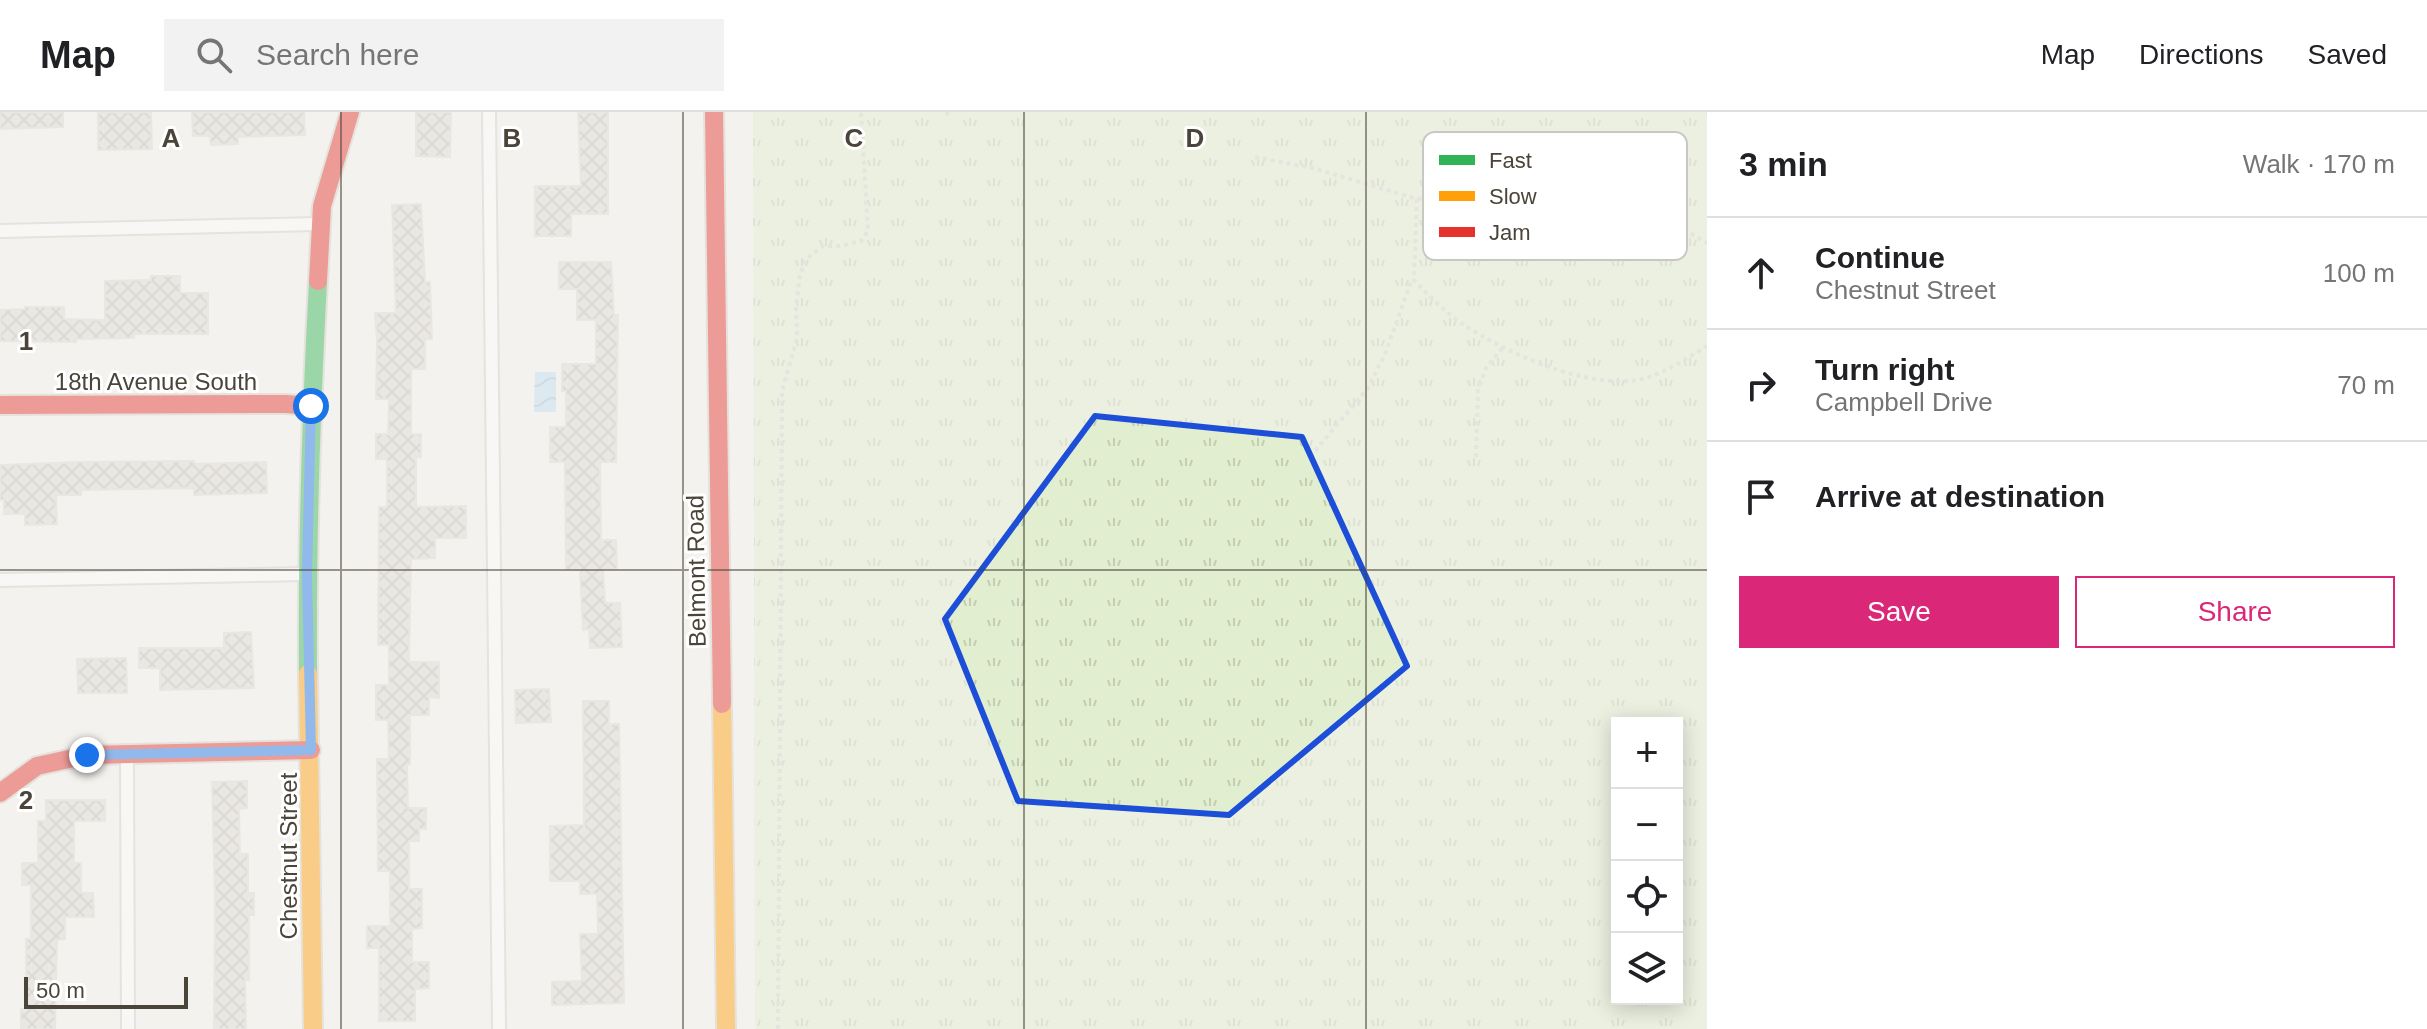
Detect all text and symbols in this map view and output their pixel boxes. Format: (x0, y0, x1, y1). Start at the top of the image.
search box (164, 19, 724, 91)
icon: search (192, 33, 236, 77)
text: Map (40, 34, 116, 76)
text: Search here (256, 38, 419, 71)
text: Map (2041, 39, 2095, 70)
text: Directions (2139, 39, 2264, 70)
text: Saved (2308, 39, 2387, 70)
text: A (162, 123, 181, 153)
text: B (503, 123, 521, 153)
text: C (845, 123, 864, 153)
text: D (1186, 123, 1204, 153)
legend (1423, 132, 1687, 260)
text: 3 min (1739, 145, 1828, 183)
text: Fast (1489, 148, 1532, 173)
text: Walk · 170 m (2243, 149, 2395, 179)
text: Slow (1489, 184, 1537, 209)
text: Jam (1489, 220, 1531, 245)
text: Continue (1815, 241, 1945, 274)
icon: ahead (1739, 251, 1783, 295)
text: 100 m (2323, 258, 2395, 288)
text: Chestnut Street (1815, 275, 1996, 305)
text: 1 (19, 326, 33, 356)
text: Turn right (1815, 353, 1954, 386)
icon: right (1739, 363, 1783, 407)
street label: 18th Avenue South (55, 368, 257, 395)
text: 70 m (2337, 370, 2395, 400)
text: Campbell Drive (1815, 387, 1993, 417)
route start (293, 388, 329, 424)
icon: arrive (1739, 475, 1783, 519)
text: Arrive at destination (1815, 480, 2105, 513)
street label: Belmont Road (681, 495, 711, 647)
button: Save (1739, 576, 2059, 648)
button: Share (2075, 576, 2395, 648)
map controls (1611, 717, 1683, 1005)
button: + (1611, 717, 1683, 789)
route end (69, 737, 105, 773)
street label: Chestnut Street (275, 772, 302, 939)
text: 2 (19, 785, 33, 815)
button: − (1611, 789, 1683, 861)
button: locate (1611, 861, 1683, 933)
button: layers (1611, 933, 1683, 1005)
scale bar (24, 973, 188, 1009)
text: 50 m (36, 978, 85, 1003)

